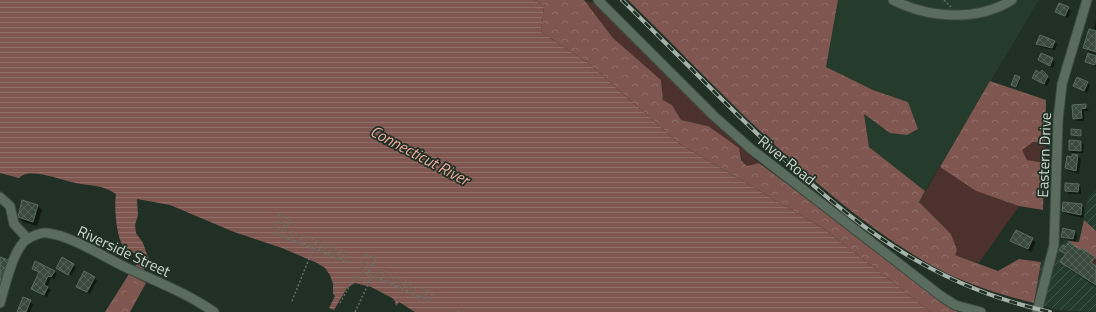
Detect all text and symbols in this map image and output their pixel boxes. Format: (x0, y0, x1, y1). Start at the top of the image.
street label: Eastern Drive (1031, 112, 1057, 198)
water label: Connecticut River (366, 119, 475, 192)
street label: River Road (753, 130, 821, 190)
street label: Riverside Street (74, 219, 175, 283)

